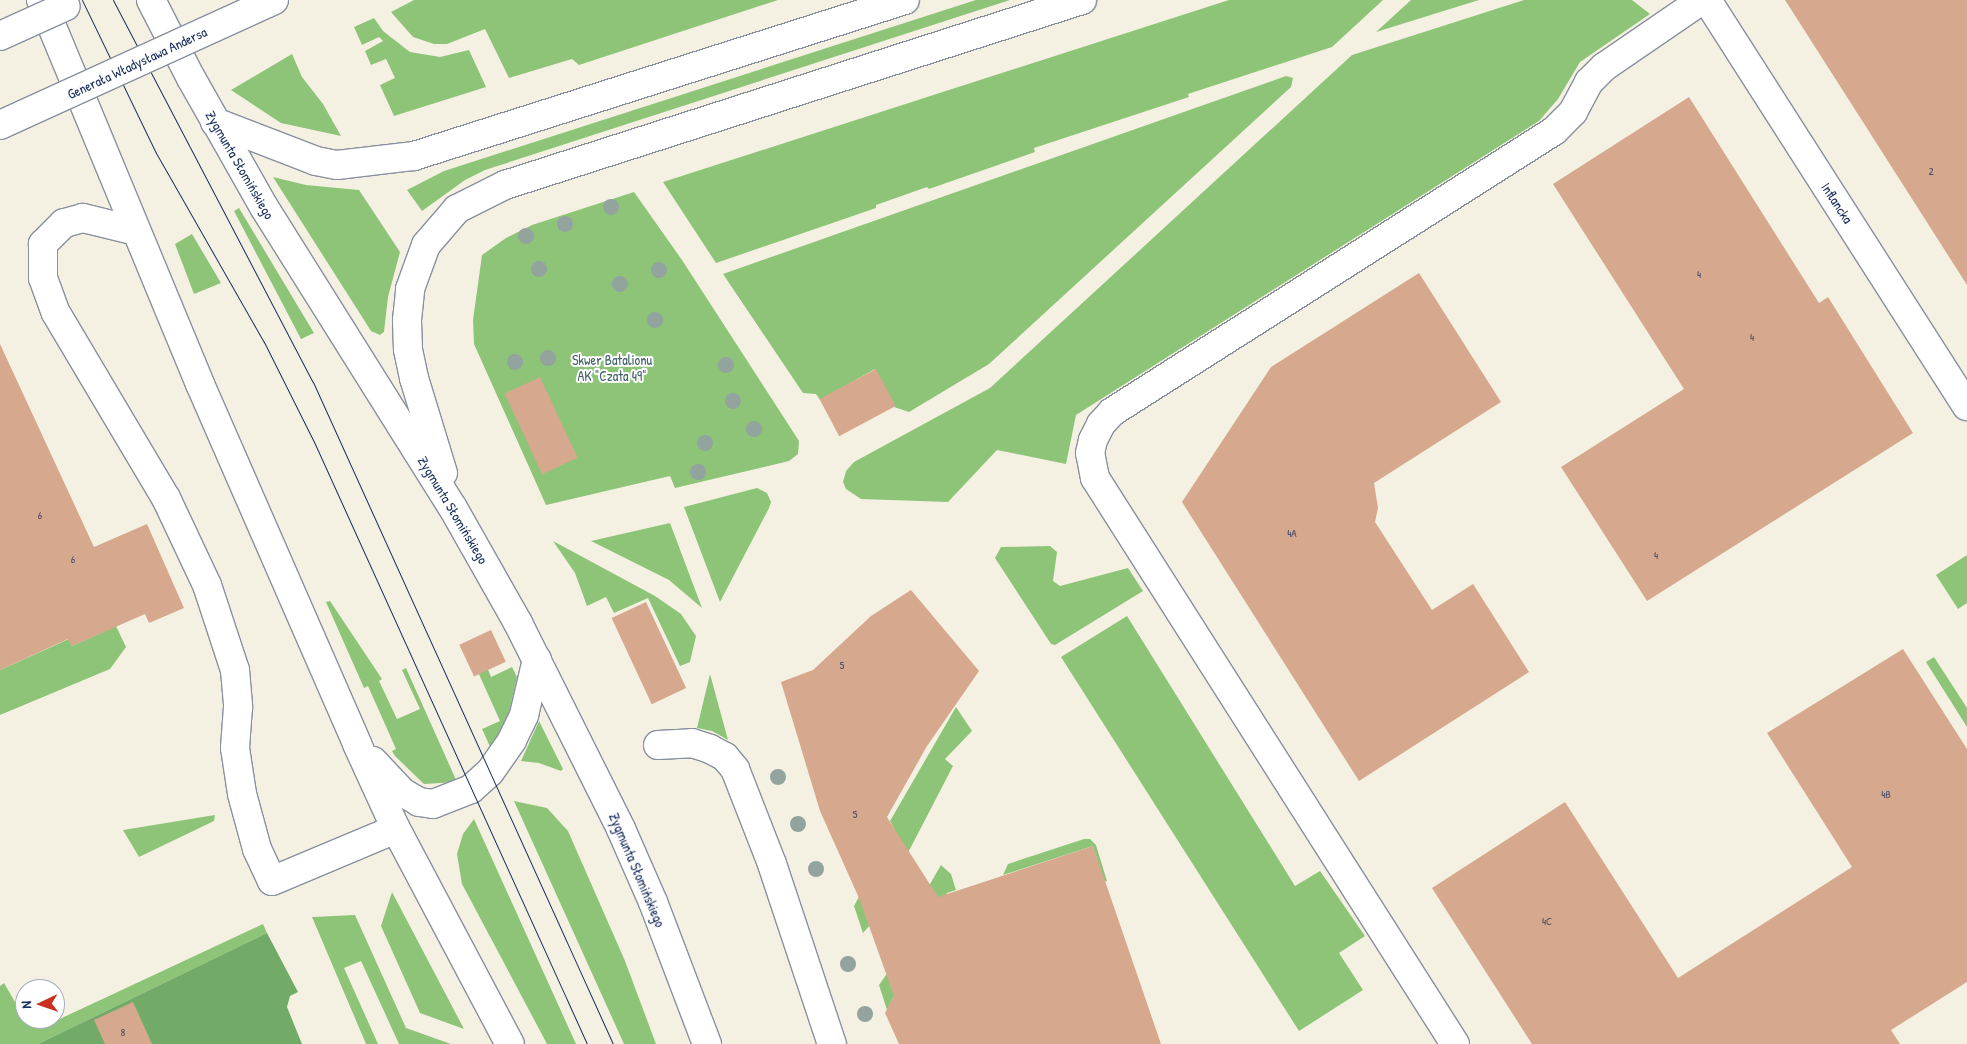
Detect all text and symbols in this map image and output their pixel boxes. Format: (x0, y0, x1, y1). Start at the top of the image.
street label: Generała Władysława Andersa (65, 23, 209, 103)
street label: Zygmunta Słomińskiego (202, 108, 278, 222)
house number: 2 (1928, 164, 1934, 178)
street label: Inflancka (1818, 179, 1856, 227)
house number: 4 (1697, 267, 1701, 281)
house number: 4 (1750, 330, 1754, 344)
park label: Skwer Batalionu AK "Czata 49" (572, 352, 652, 384)
street label: Zygmunta Słomińskiego (414, 453, 492, 567)
house number: 6 (38, 508, 42, 522)
house number: 4A (1287, 526, 1297, 540)
house number: 4 (1654, 548, 1658, 562)
house number: 6 (71, 552, 75, 566)
house number: 5 (840, 658, 844, 672)
house number: 4B (1881, 787, 1891, 801)
house number: 5 (853, 807, 857, 821)
street label: Zygmunta Słomińskiego (605, 810, 669, 930)
house number: 4C (1542, 914, 1552, 928)
north arrow (15, 979, 65, 1029)
text: N (16, 1001, 35, 1009)
house number: 8 (121, 1025, 125, 1039)

